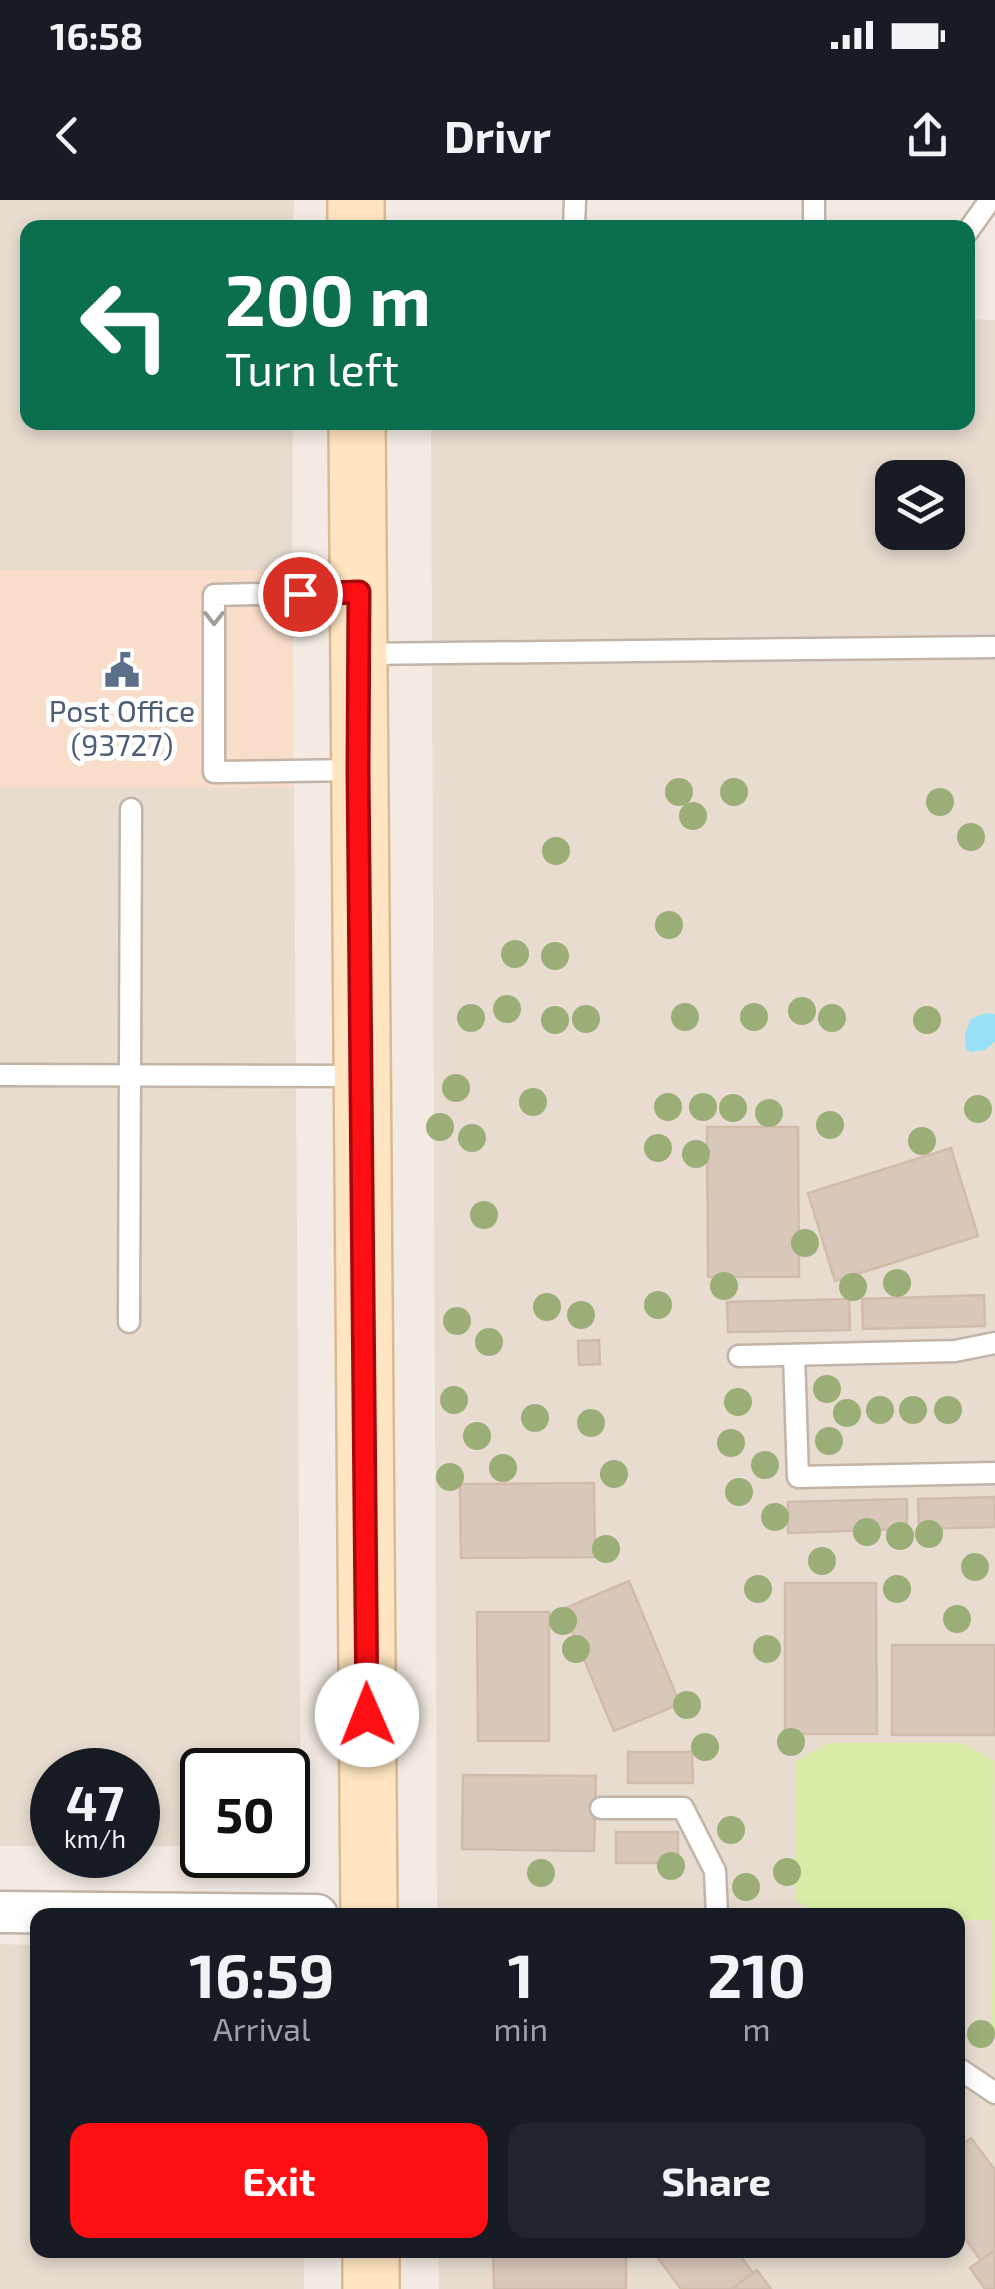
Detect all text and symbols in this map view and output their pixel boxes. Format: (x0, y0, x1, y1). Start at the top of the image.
text: 16:58 (50, 12, 143, 58)
icon: back (40, 108, 95, 163)
text: Drivr (444, 108, 551, 162)
icon: share (900, 108, 955, 163)
text: 200 m (225, 256, 431, 340)
icon: left (60, 260, 190, 390)
text: Turn left (225, 341, 399, 395)
map controls (875, 460, 965, 550)
button: layers (875, 460, 965, 550)
pin (258, 552, 343, 637)
icon: arrive (273, 567, 328, 622)
one-way arrow (203, 612, 225, 627)
public building icon: Post Office (93727) (103, 651, 141, 689)
place label: Post Office (93727) (49, 692, 195, 762)
position arrow (315, 1663, 419, 1767)
speed limit sign: 50 (180, 1748, 310, 1878)
text: 47 (66, 1771, 124, 1831)
text: km/h (64, 1823, 126, 1853)
text: 16:59 (189, 1938, 334, 2010)
text: 1 (508, 1938, 534, 2010)
text: 210 (707, 1938, 806, 2010)
text: Arrival (213, 2009, 310, 2047)
text: min (494, 2009, 548, 2047)
text: m (743, 2009, 771, 2047)
button: Exit (70, 2123, 488, 2238)
button: Share (508, 2123, 925, 2238)

